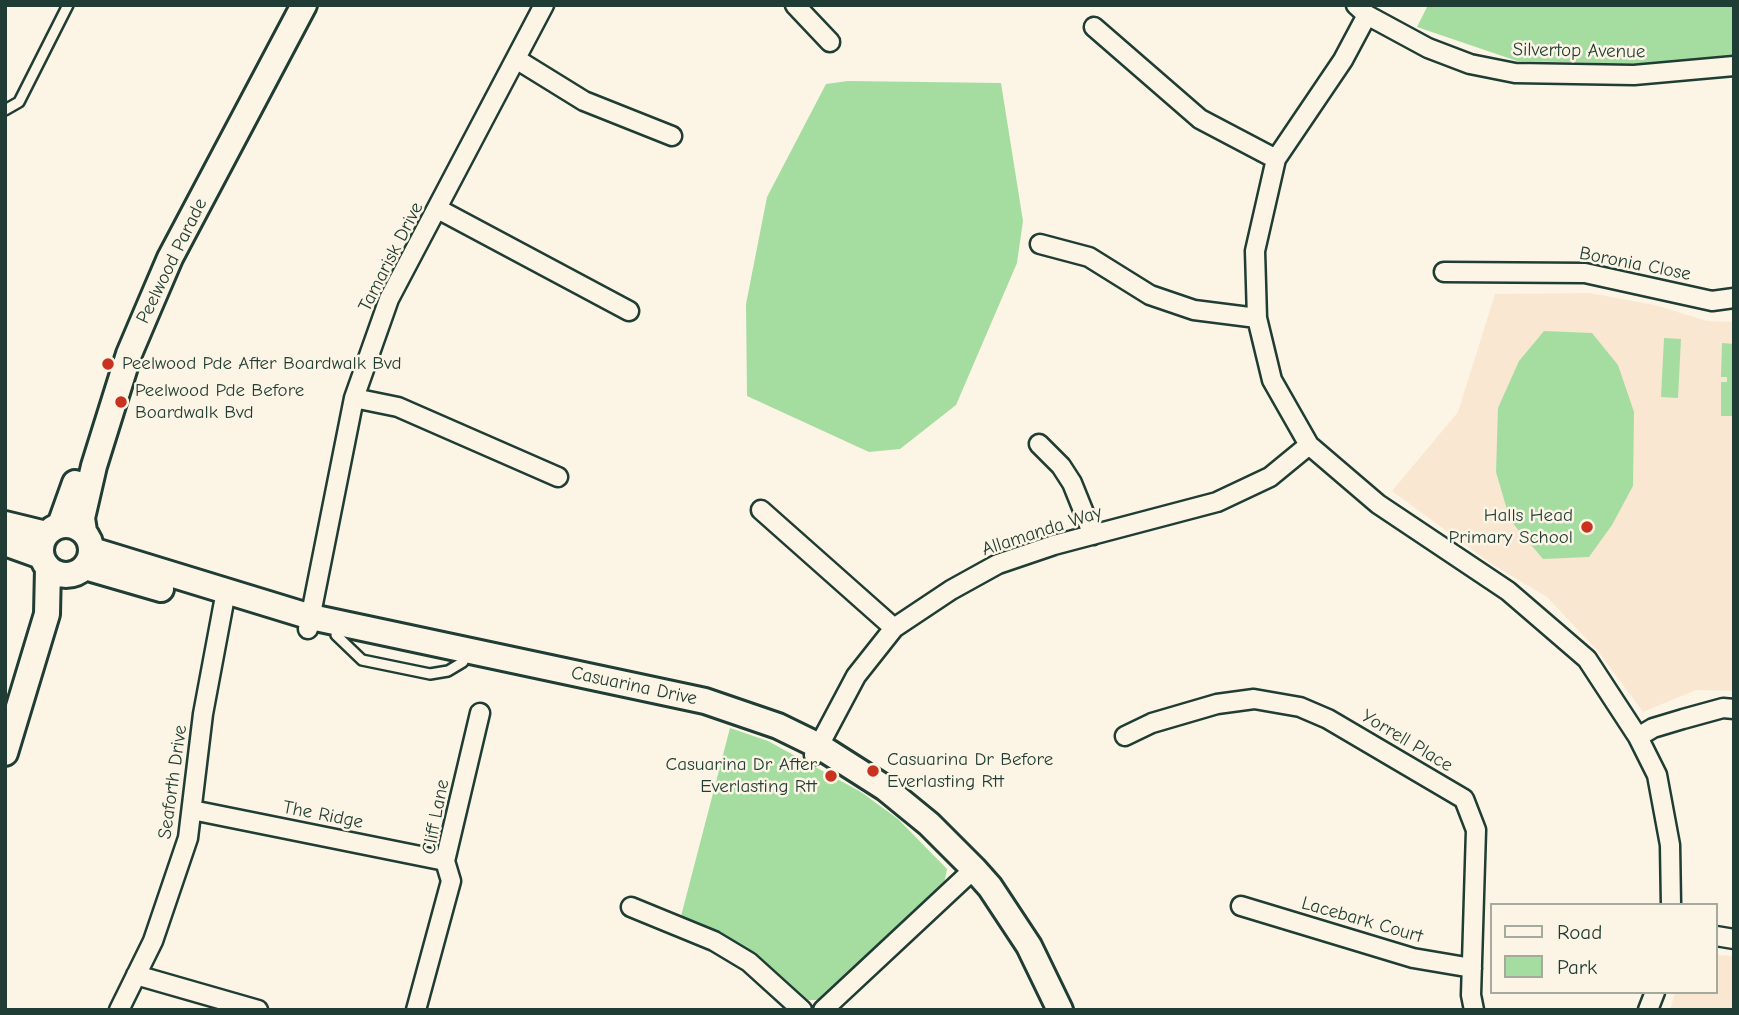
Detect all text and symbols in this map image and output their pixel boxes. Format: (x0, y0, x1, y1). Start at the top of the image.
street label: Silvertop Avenue (1512, 38, 1646, 64)
street label: Peelwood Parade (132, 195, 212, 327)
street label: Tamarisk Drive (354, 199, 428, 315)
street label: Boronia Close (1577, 242, 1693, 286)
place label: Peelwood Pde After Boardwalk Bvd (122, 353, 402, 375)
marker: Peelwood Pde After Boardwalk Bvd (100, 356, 116, 372)
place label: Peelwood Pde Before Boardwalk Bvd (135, 380, 304, 424)
marker: Peelwood Pde Before Boardwalk Bvd (113, 394, 129, 410)
street label: Allamanda Way (979, 501, 1105, 561)
place label: Halls Head Primary School (1449, 505, 1573, 549)
marker: Halls Head Primary School (1579, 519, 1595, 535)
street label: Casuarina Drive (569, 662, 699, 710)
street label: Yorrell Place (1357, 705, 1457, 777)
street label: Seaforth Drive (154, 723, 192, 841)
place label: Casuarina Dr Before Everlasting Rtt (887, 749, 1053, 793)
place label: Casuarina Dr After Everlasting Rtt (665, 754, 817, 798)
marker: Casuarina Dr Before Everlasting Rtt (865, 763, 881, 779)
marker: Casuarina Dr After Everlasting Rtt (823, 768, 839, 784)
street label: Cliff Lane (418, 777, 454, 857)
street label: The Ridge (281, 796, 365, 834)
street label: Lacebark Court (1299, 892, 1425, 948)
legend (1490, 903, 1718, 994)
text: Road (1557, 920, 1602, 944)
text: Park (1557, 955, 1597, 979)

